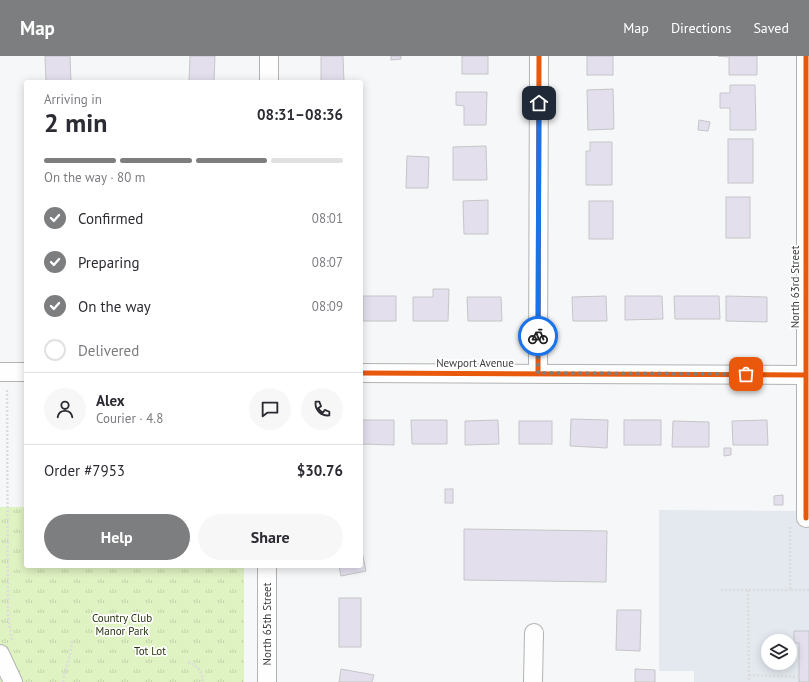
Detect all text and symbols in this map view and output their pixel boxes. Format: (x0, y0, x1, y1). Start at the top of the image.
text: Map (20, 16, 55, 40)
text: Map (623, 19, 649, 37)
text: Directions (671, 19, 731, 37)
text: Saved (753, 19, 789, 37)
pin (522, 86, 556, 120)
text: Arriving in (44, 91, 102, 108)
icon: home (528, 92, 550, 114)
text: 08:31–08:36 (257, 105, 343, 124)
text: 2 min (44, 106, 107, 139)
text: On the way · 80 m (44, 169, 145, 186)
icon: check (44, 207, 66, 229)
text: Confirmed (78, 209, 143, 228)
text: 08:01 (312, 210, 343, 227)
street label: North 63rd Street (788, 245, 802, 328)
icon: check (44, 251, 66, 273)
text: Preparing (78, 253, 140, 272)
text: 08:07 (312, 254, 343, 271)
icon: check (44, 295, 66, 317)
text: On the way (78, 297, 151, 316)
text: 08:09 (312, 298, 343, 315)
courier (518, 316, 558, 356)
icon: bike (527, 325, 549, 347)
text: Delivered (78, 341, 139, 360)
street label: Newport Avenue (436, 356, 514, 370)
pin (729, 357, 763, 391)
icon: bag (735, 363, 757, 385)
button: person (44, 388, 86, 430)
button: chat (249, 388, 291, 430)
button: phone (301, 388, 343, 430)
text: Alex (96, 391, 125, 410)
text: Courier · 4.8 (96, 410, 163, 427)
text: Order #7953 (44, 461, 125, 480)
text: $30.76 (297, 461, 343, 480)
button: Help (44, 514, 190, 560)
button: Share (198, 514, 343, 560)
street label: North 65th Street (260, 582, 274, 665)
park label: Country Club Manor Park (92, 611, 152, 638)
map controls (761, 634, 797, 670)
button: layers (761, 634, 797, 670)
park label: Tot Lot (134, 644, 166, 658)

